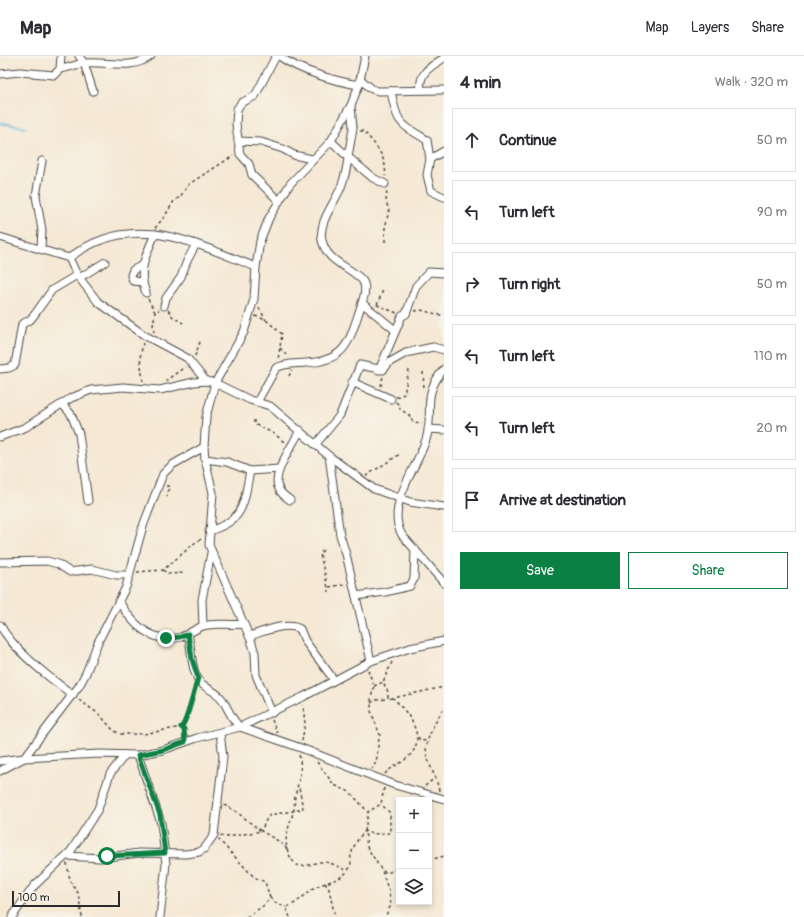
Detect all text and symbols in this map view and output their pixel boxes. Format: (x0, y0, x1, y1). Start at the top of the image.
text: Map (20, 16, 51, 40)
text: Map (646, 19, 669, 36)
text: Layers (691, 19, 729, 36)
text: Share (751, 19, 784, 36)
text: 4 min (460, 72, 501, 93)
text: Walk · 320 m (715, 74, 788, 90)
icon: ahead (461, 129, 483, 151)
text: Continue (499, 131, 557, 150)
text: 50 m (757, 132, 787, 148)
icon: left (461, 201, 483, 223)
text: Turn left (499, 203, 555, 222)
text: 90 m (757, 204, 787, 220)
icon: right (461, 273, 483, 295)
text: Turn right (499, 275, 560, 294)
text: 50 m (757, 276, 787, 292)
icon: left (461, 345, 483, 367)
text: Turn left (499, 347, 555, 366)
text: 110 m (754, 348, 787, 364)
icon: left (461, 417, 483, 439)
text: Turn left (499, 419, 555, 438)
text: 20 m (756, 420, 787, 436)
icon: arrive (461, 489, 483, 511)
text: Arrive at destination (499, 491, 626, 510)
button: Save (460, 552, 620, 589)
button: Share (628, 552, 788, 589)
route end (157, 629, 175, 647)
map controls (396, 797, 432, 905)
button: + (396, 797, 432, 833)
button: − (396, 833, 432, 869)
route start (98, 847, 116, 865)
button: layers (396, 869, 432, 905)
scale bar (12, 889, 120, 908)
text: 100 m (18, 891, 49, 904)

